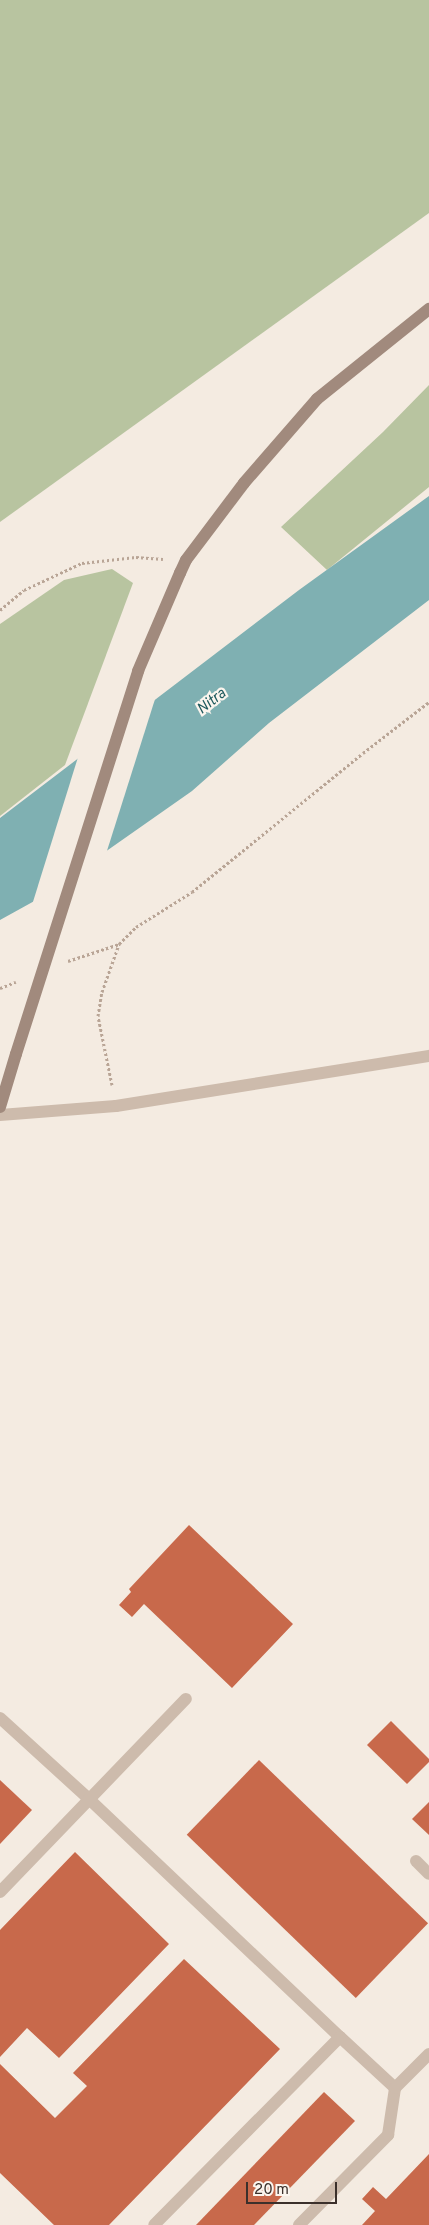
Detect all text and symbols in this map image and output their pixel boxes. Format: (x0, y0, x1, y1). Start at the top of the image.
water label: Nitra (194, 685, 230, 719)
scale bar (249, 2172, 340, 2204)
text: 20 m (254, 2181, 289, 2200)

